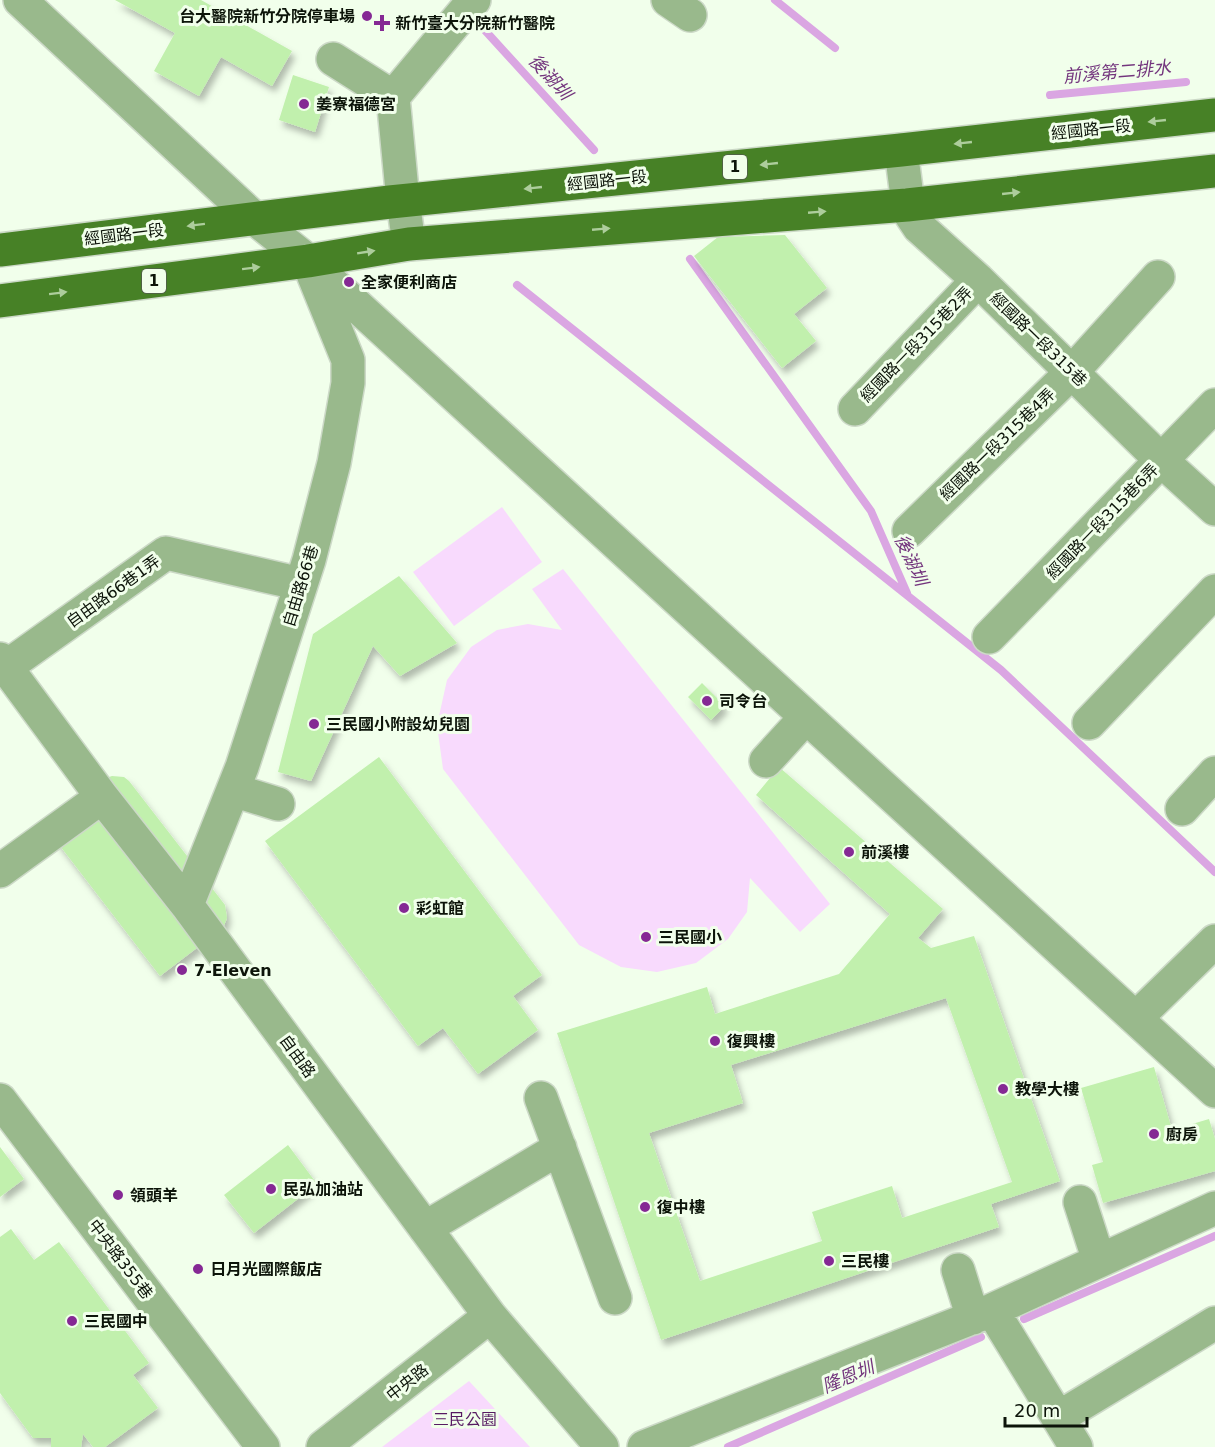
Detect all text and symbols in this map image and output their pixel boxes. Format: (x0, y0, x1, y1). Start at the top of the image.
place label: 台大醫院新竹分院停車場 (179, 7, 355, 26)
marker: 台大醫院新竹分院停車場 (360, 9, 374, 23)
marker: 新竹臺大分院新竹醫院 (373, 14, 391, 32)
place label: 新竹臺大分院新竹醫院 (395, 14, 555, 33)
water label: 後湖圳 (525, 50, 578, 106)
water label: 前溪第二排水 (1062, 56, 1173, 87)
place label: 姜寮福德宮 (316, 95, 396, 114)
marker: 姜寮福德宮 (297, 97, 311, 111)
street label: 經國路一段 (1050, 116, 1132, 143)
one-way arrow (1147, 116, 1166, 126)
one-way arrow (954, 138, 973, 148)
road number: 1 (723, 155, 747, 179)
one-way arrow (760, 159, 779, 169)
street label: 經國路一段 (566, 167, 648, 194)
one-way arrow (524, 183, 543, 193)
one-way arrow (1001, 188, 1020, 198)
one-way arrow (807, 207, 826, 217)
street label: 經國路一段 (83, 220, 165, 249)
one-way arrow (186, 221, 205, 230)
one-way arrow (592, 224, 611, 234)
one-way arrow (356, 247, 375, 256)
one-way arrow (242, 264, 261, 273)
road number: 1 (142, 269, 166, 293)
place label: 全家便利商店 (361, 273, 457, 292)
marker: 全家便利商店 (342, 275, 356, 289)
street label: 經國路一段315巷2弄 (856, 283, 976, 406)
one-way arrow (49, 288, 68, 298)
street label: 經國路一段315巷 (987, 289, 1091, 390)
street label: 經國路一段315巷4弄 (936, 384, 1059, 504)
street label: 經國路一段315巷6弄 (1042, 460, 1162, 583)
water label: 後湖圳 (891, 531, 934, 591)
street label: 自由路66巷 (279, 543, 322, 629)
street label: 自由路66巷1弄 (63, 551, 164, 632)
place label: 司令台 (719, 692, 767, 711)
marker: 司令台 (700, 694, 714, 708)
place label: 三民國小附設幼兒園 (326, 715, 470, 734)
marker: 三民國小附設幼兒園 (307, 717, 321, 731)
place label: 前溪樓 (861, 843, 909, 862)
marker: 前溪樓 (842, 845, 856, 859)
place label: 彩虹館 (416, 899, 464, 918)
marker: 彩虹館 (397, 901, 411, 915)
place label: 三民國小 (658, 928, 722, 947)
marker: 三民國小 (639, 930, 653, 944)
place label: 7-Eleven (194, 961, 272, 980)
marker: 7-Eleven (175, 963, 189, 977)
street label: 自由路 (276, 1031, 319, 1081)
place label: 復興樓 (727, 1032, 775, 1051)
marker: 復興樓 (708, 1034, 722, 1048)
place label: 教學大樓 (1015, 1080, 1079, 1099)
marker: 教學大樓 (996, 1082, 1010, 1096)
place label: 廚房 (1166, 1125, 1198, 1144)
marker: 廚房 (1147, 1127, 1161, 1141)
place label: 民弘加油站 (283, 1180, 363, 1199)
marker: 民弘加油站 (264, 1182, 278, 1196)
place label: 領頭羊 (130, 1186, 178, 1205)
marker: 領頭羊 (111, 1188, 125, 1202)
place label: 復中樓 (657, 1198, 705, 1217)
marker: 復中樓 (638, 1200, 652, 1214)
street label: 中央路355巷 (85, 1216, 157, 1303)
place label: 三民樓 (841, 1252, 889, 1271)
marker: 三民樓 (822, 1254, 836, 1268)
place label: 日月光國際飯店 (210, 1260, 322, 1279)
marker: 日月光國際飯店 (191, 1262, 205, 1276)
place label: 三民國中 (84, 1312, 148, 1331)
marker: 三民國中 (65, 1314, 79, 1328)
water label: 隆恩圳 (819, 1355, 880, 1397)
street label: 中央路 (383, 1360, 432, 1405)
scale bar (1005, 1390, 1088, 1428)
text: 20 m (1014, 1400, 1060, 1421)
park label: 三民公園 (433, 1410, 497, 1429)

